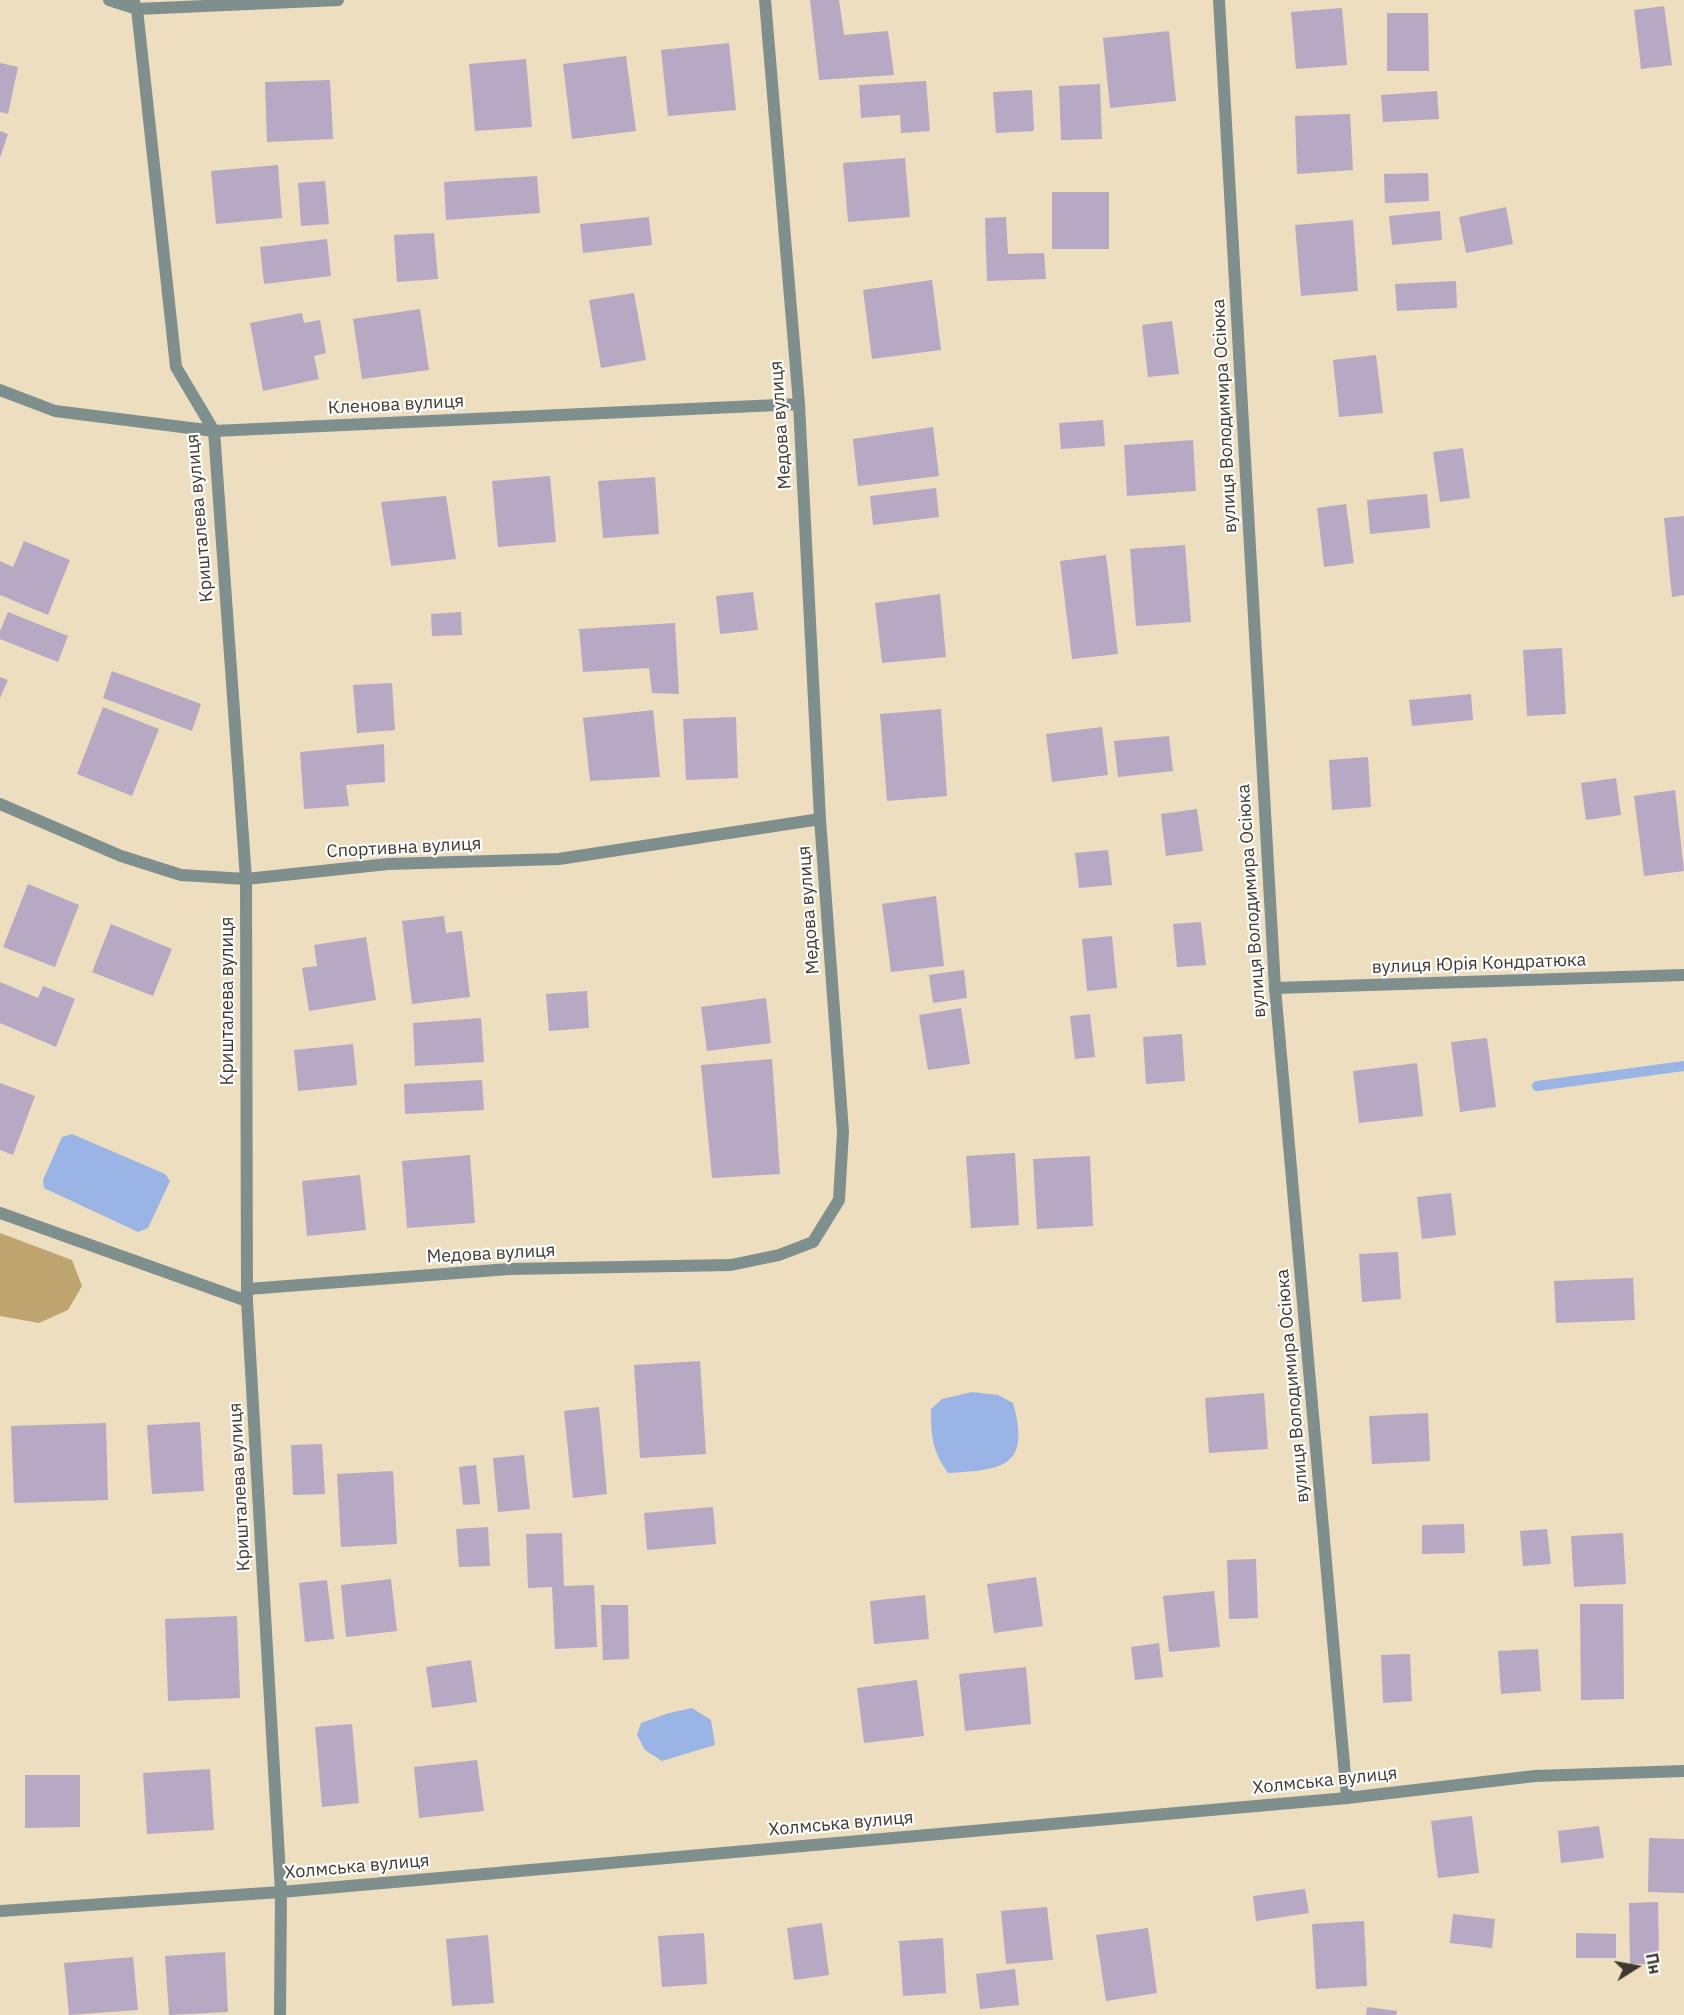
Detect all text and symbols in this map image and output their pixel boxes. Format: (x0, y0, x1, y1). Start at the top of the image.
street label: вулиця Володимира Осіюка (1208, 298, 1242, 534)
street label: Медова вулиця (766, 360, 796, 490)
street label: Кленова вулиця (327, 391, 465, 419)
street label: Кришталева вулиця (182, 433, 218, 603)
street label: вулиця Володимира Осіюка (1233, 783, 1271, 1019)
street label: Спортивна вулиця (326, 833, 482, 863)
street label: Медова вулиця (794, 845, 824, 975)
street label: Кришталева вулиця (217, 916, 239, 1086)
street label: вулиця Юрія Кондратюка (1371, 949, 1587, 979)
street label: Медова вулиця (426, 1240, 556, 1268)
street label: вулиця Володимира Осіюка (1272, 1268, 1314, 1504)
street label: Кришталева вулиця (225, 1402, 255, 1572)
street label: Холмська вулиця (1252, 1763, 1398, 1799)
street label: Холмська вулиця (768, 1807, 914, 1841)
street label: Холмська вулиця (284, 1850, 430, 1884)
north arrow (1606, 1937, 1666, 1997)
text: Пн (1642, 1951, 1666, 1976)

